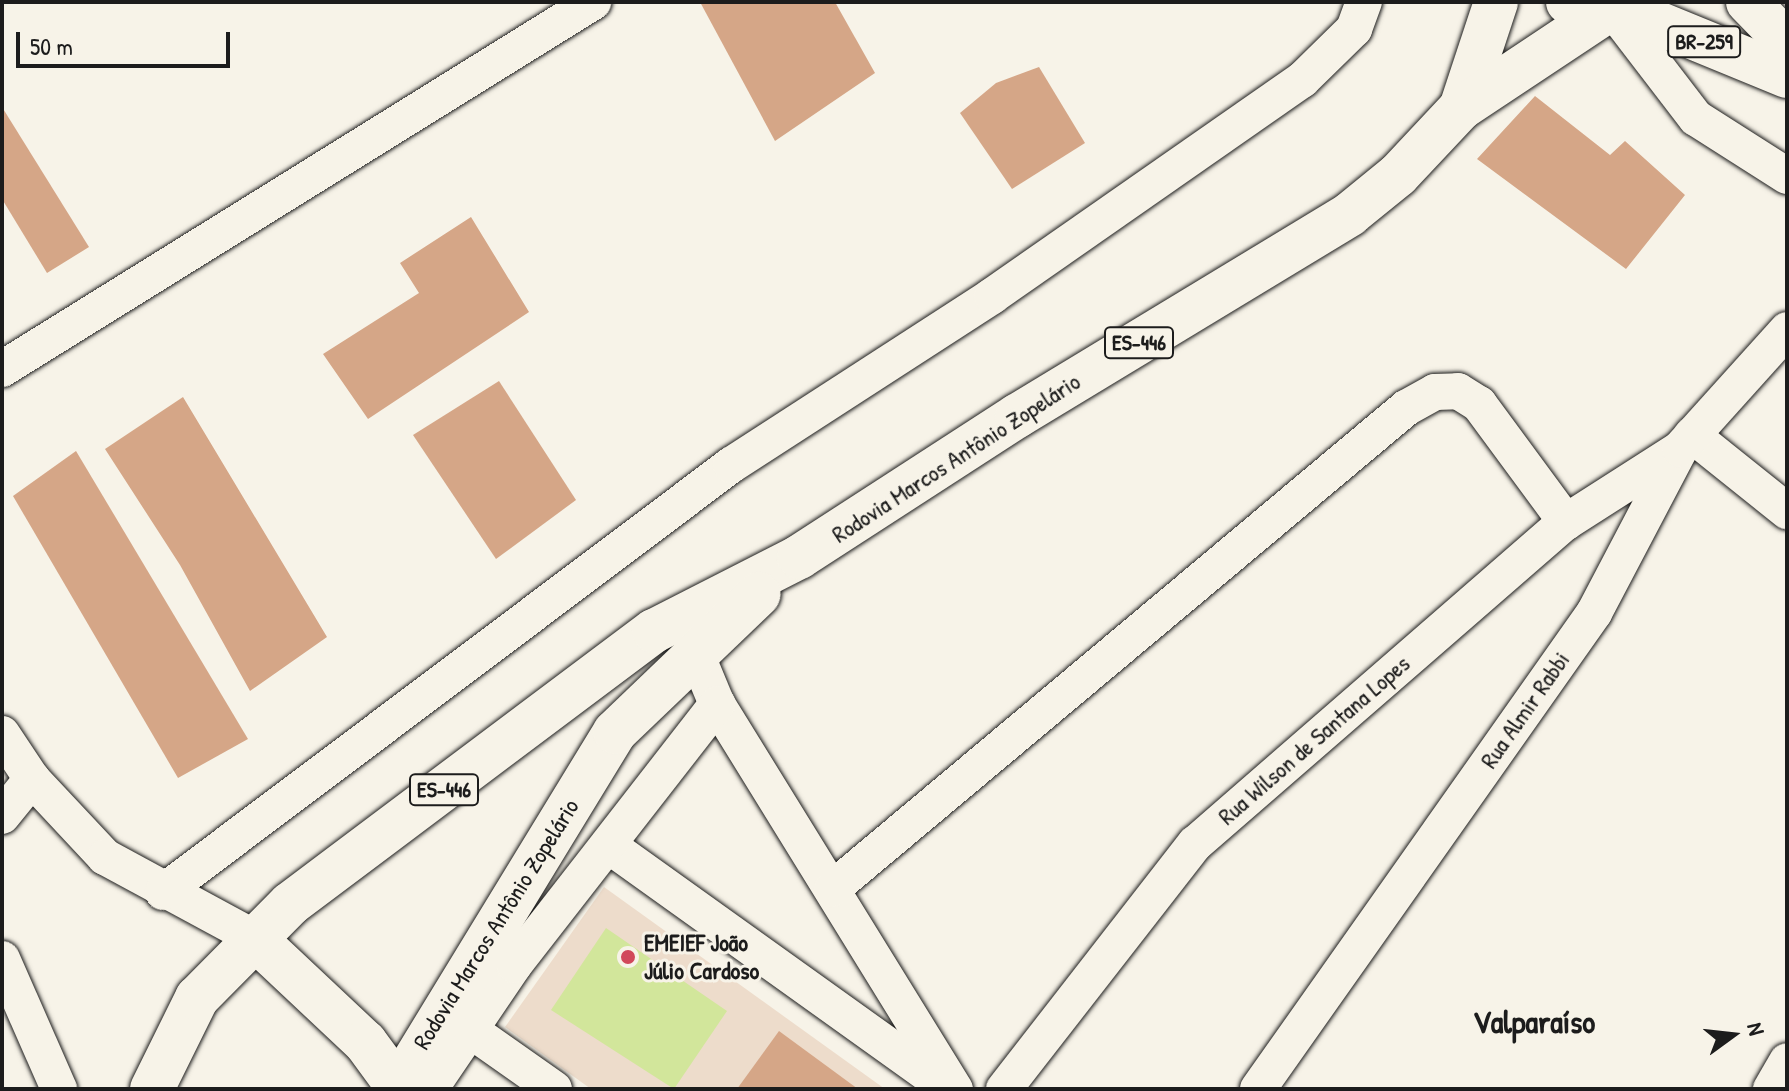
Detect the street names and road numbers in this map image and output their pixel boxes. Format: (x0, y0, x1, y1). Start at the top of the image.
road number: BR-259 (1666, 24, 1742, 60)
road number: ES-446 (1103, 325, 1175, 361)
street label: Rodovia Marcos Antônio Zopelário (827, 367, 1085, 549)
street label: Rua Almir Rabbi (1474, 646, 1576, 774)
street label: Rua Wilson de Santana Lopes (1212, 649, 1416, 831)
road number: ES-446 (408, 772, 480, 808)
street label: Rodovia Marcos Antônio Zopelário (407, 793, 585, 1055)

